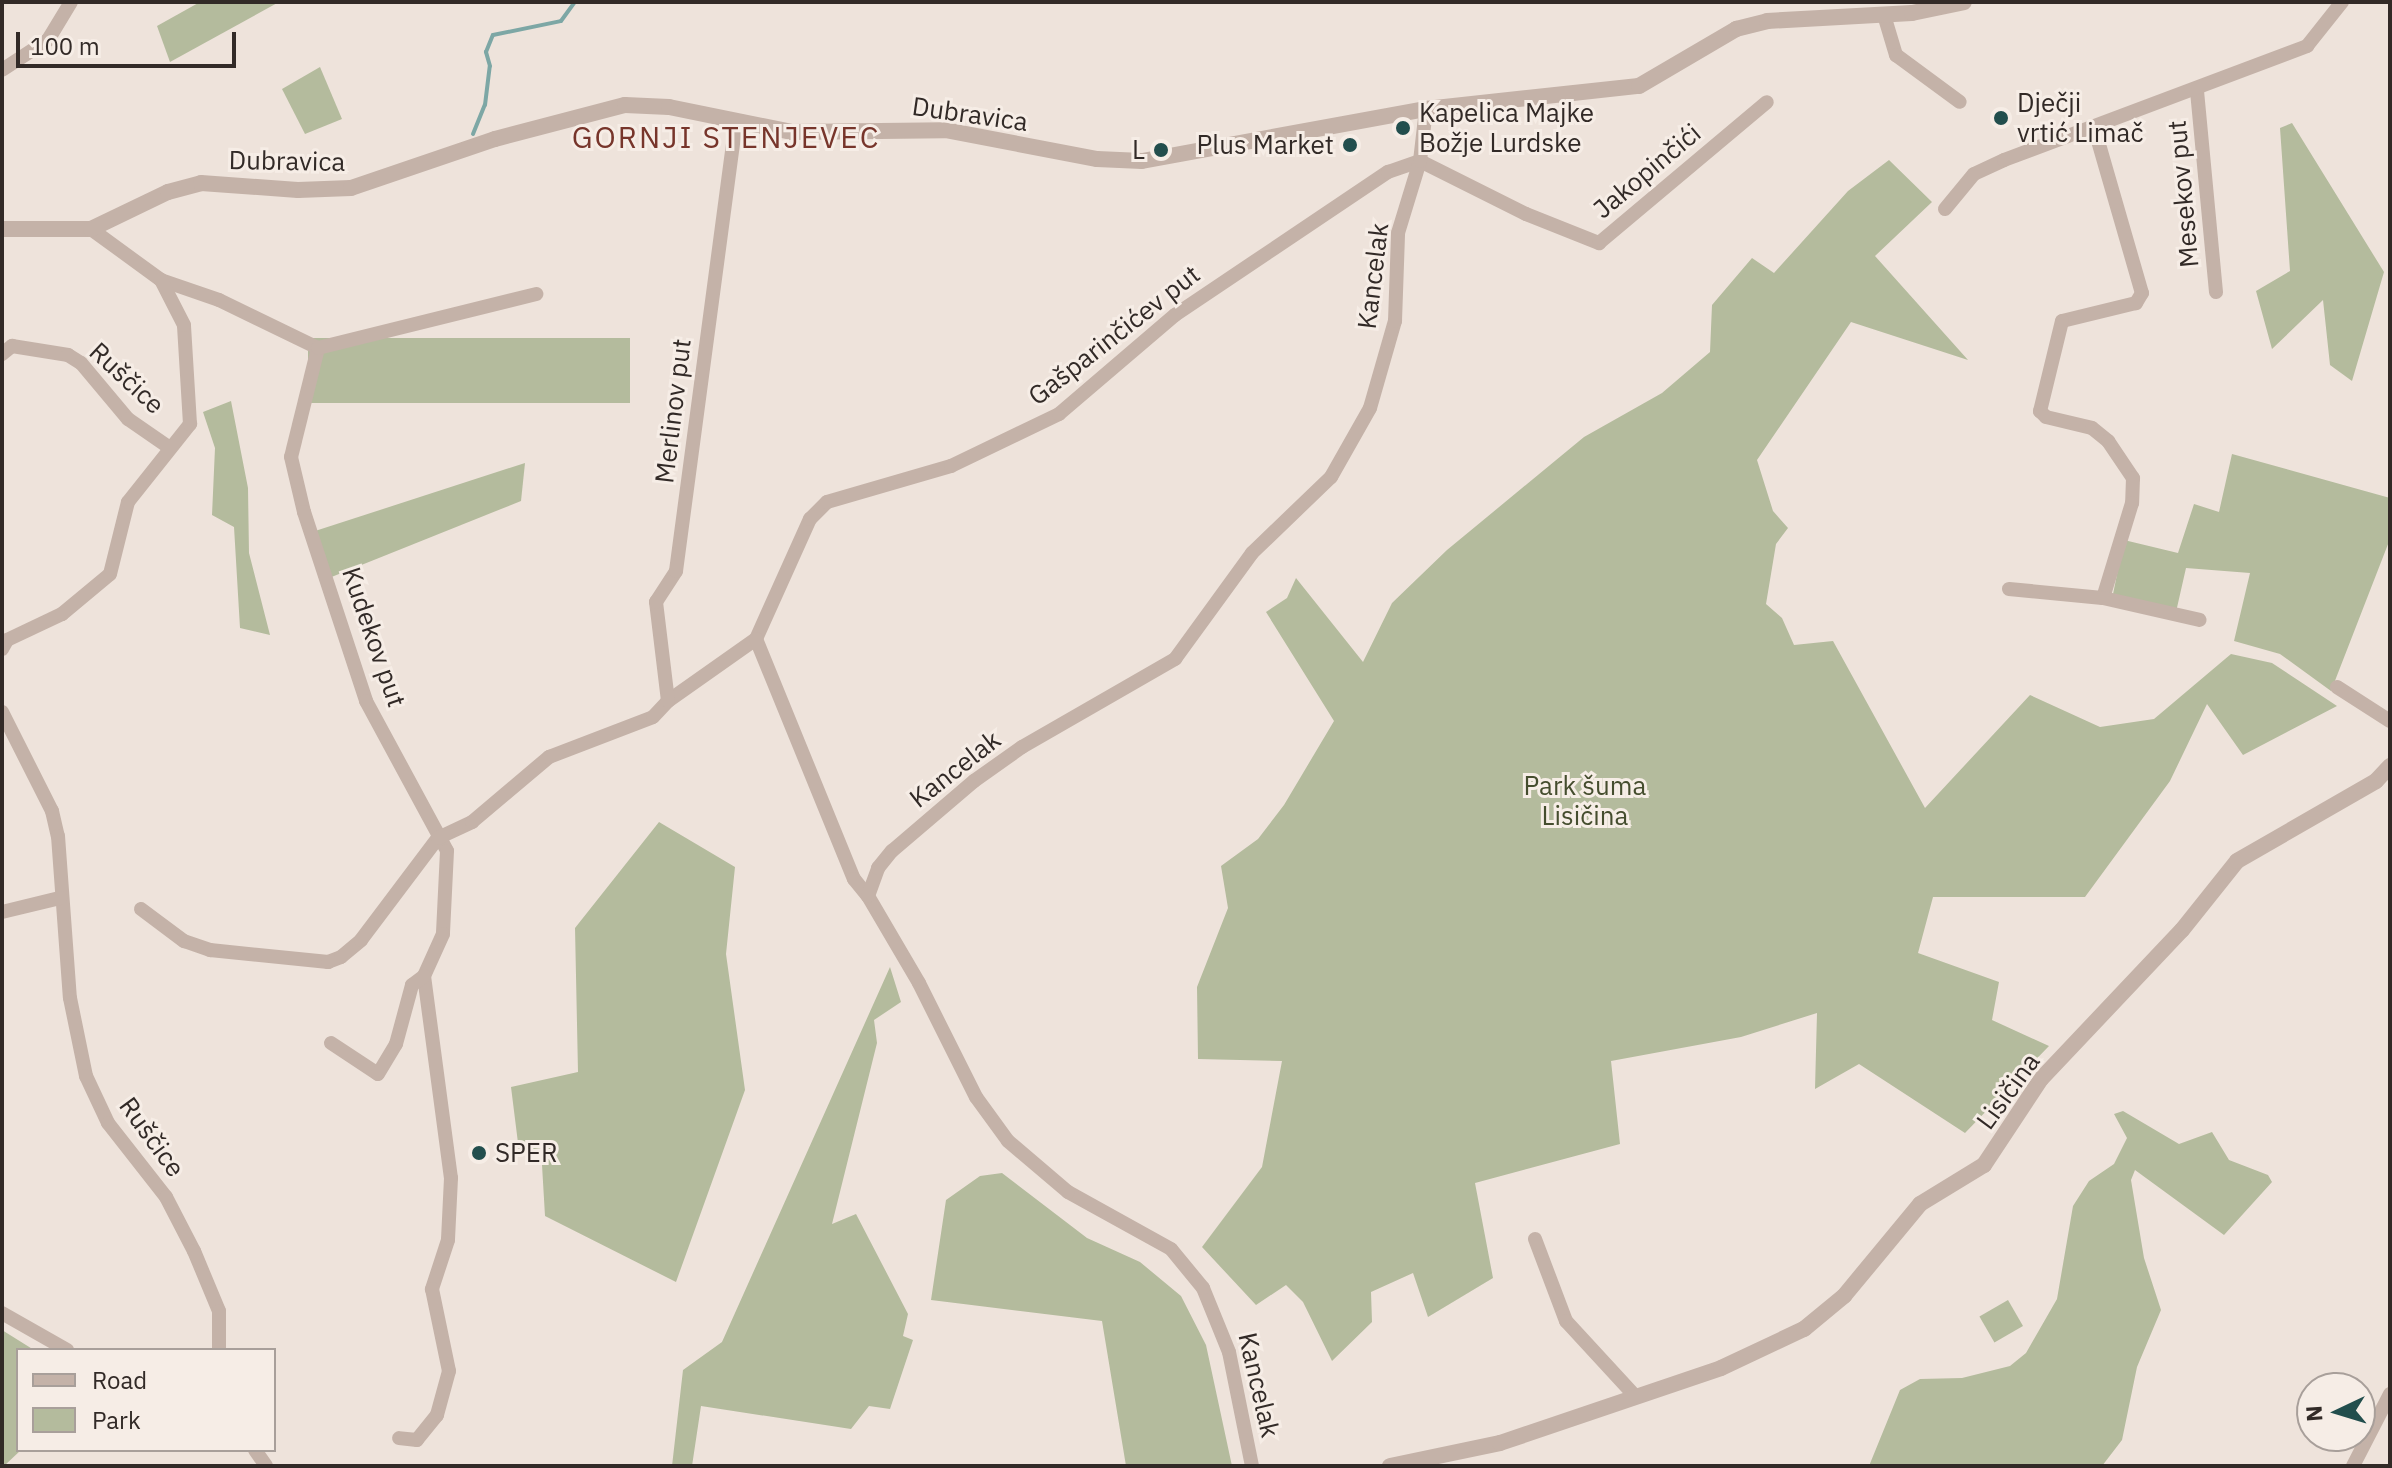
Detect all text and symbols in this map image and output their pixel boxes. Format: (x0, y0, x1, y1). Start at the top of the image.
scale bar (20, 16, 240, 66)
text: 100 m (30, 30, 100, 62)
place label: Dječji vrtić Limač (2017, 87, 2143, 148)
street label: Dubravica (910, 90, 1030, 138)
place label: Kapelica Majke Božje Lurdske (1419, 97, 1594, 158)
marker: Dječji vrtić Limač (1992, 109, 2010, 127)
street label: Jakopinčići (1587, 117, 1707, 225)
district label: GORNJI STENJEVEC (572, 119, 880, 155)
marker: Kapelica Majke Božje Lurdske (1394, 119, 1412, 137)
street label: Mesekov put (2161, 119, 2205, 269)
place label: Plus Market (1196, 129, 1334, 161)
place label: L (1132, 134, 1145, 166)
marker: Plus Market (1341, 136, 1359, 154)
marker: L (1152, 141, 1170, 159)
street label: Dubravica (228, 144, 346, 178)
street label: Kancelak (1351, 221, 1395, 331)
street label: Gašparinčićev put (1022, 258, 1206, 412)
street label: Ruščice (83, 336, 171, 420)
street label: Merlinov put (649, 337, 697, 485)
street label: Kudekov put (336, 563, 412, 711)
street label: Kancelak (903, 724, 1007, 814)
park label: Park šuma Lisičina (1524, 770, 1646, 832)
street label: Lisičina (1970, 1047, 2046, 1135)
street label: Ruščice (113, 1091, 191, 1183)
place label: SPER (495, 1137, 558, 1169)
marker: SPER (470, 1144, 488, 1162)
street label: Kancelak (1232, 1330, 1286, 1440)
legend (16, 1348, 276, 1452)
text: Road (92, 1364, 147, 1396)
north arrow (2296, 1372, 2376, 1452)
text: Park (92, 1404, 141, 1436)
text: N (2299, 1405, 2329, 1423)

